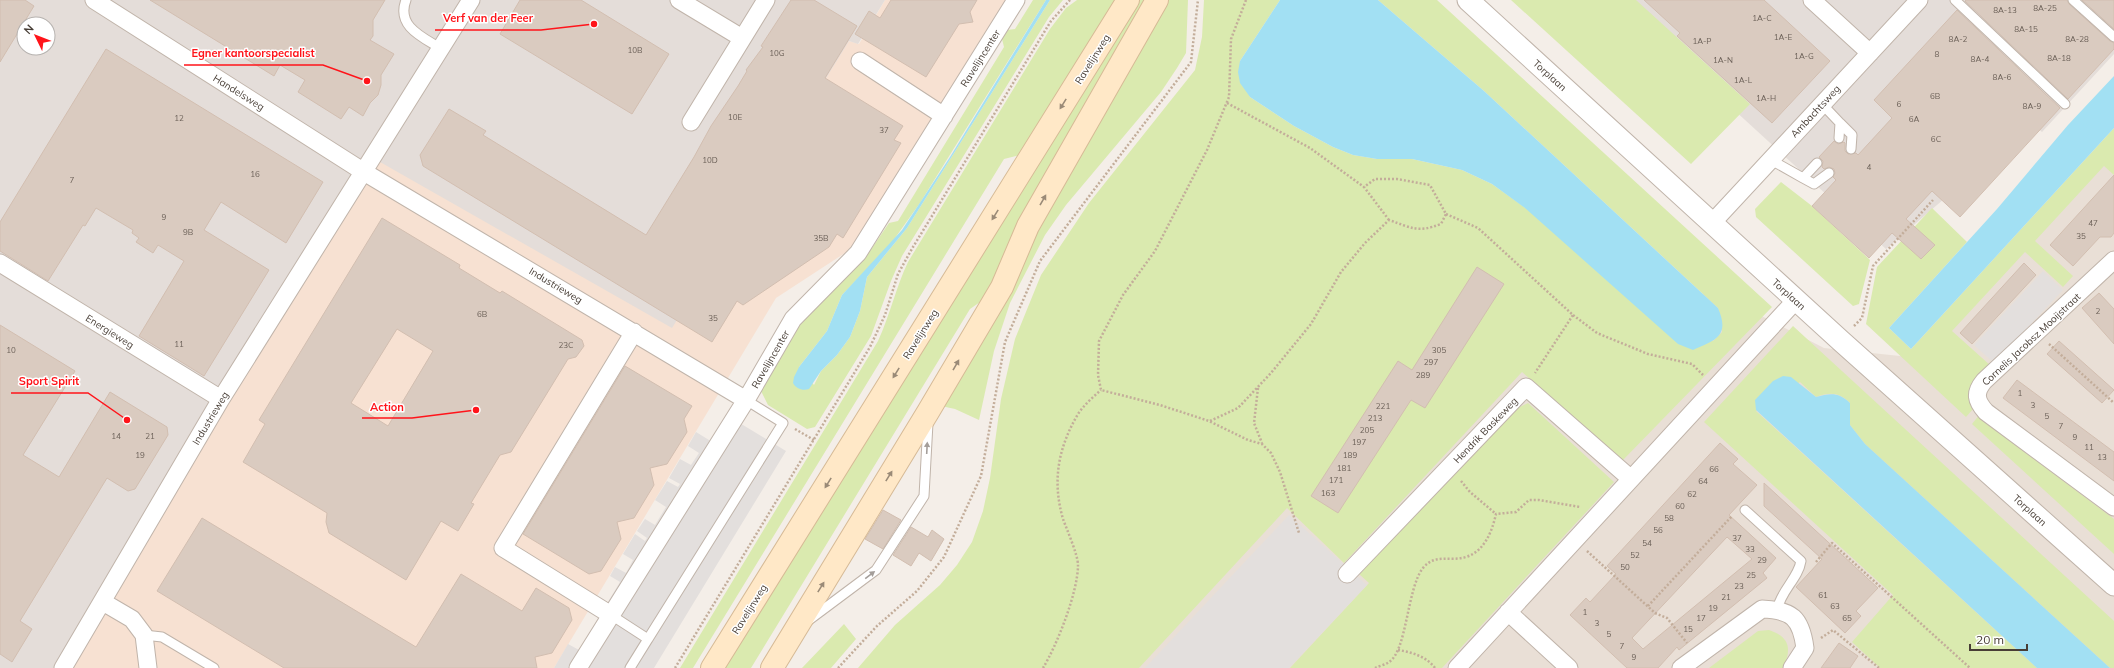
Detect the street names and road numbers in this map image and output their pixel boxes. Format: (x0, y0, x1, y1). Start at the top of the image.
street label: Ravelijncenter (958, 27, 1003, 89)
street label: Ravelijnweg (1072, 32, 1113, 87)
street label: Torplaan (1530, 57, 1569, 94)
street label: Handelsweg (211, 71, 267, 113)
street label: Ambachtsweg (1788, 82, 1843, 140)
street label: Industrieweg (527, 264, 585, 306)
street label: Torplaan (1769, 276, 1808, 313)
street label: Cornelis Jacobsz Mooijstraat (1979, 290, 2084, 389)
street label: Ravelijnweg (900, 307, 941, 362)
street label: Energieweg (83, 311, 136, 351)
street label: Ravelijncenter (749, 327, 793, 391)
street label: Industrieweg (189, 389, 231, 447)
street label: Hendrik Baskeweg (1450, 395, 1520, 466)
street label: Torplaan (2010, 492, 2049, 529)
street label: Ravelijnweg (729, 582, 770, 637)

